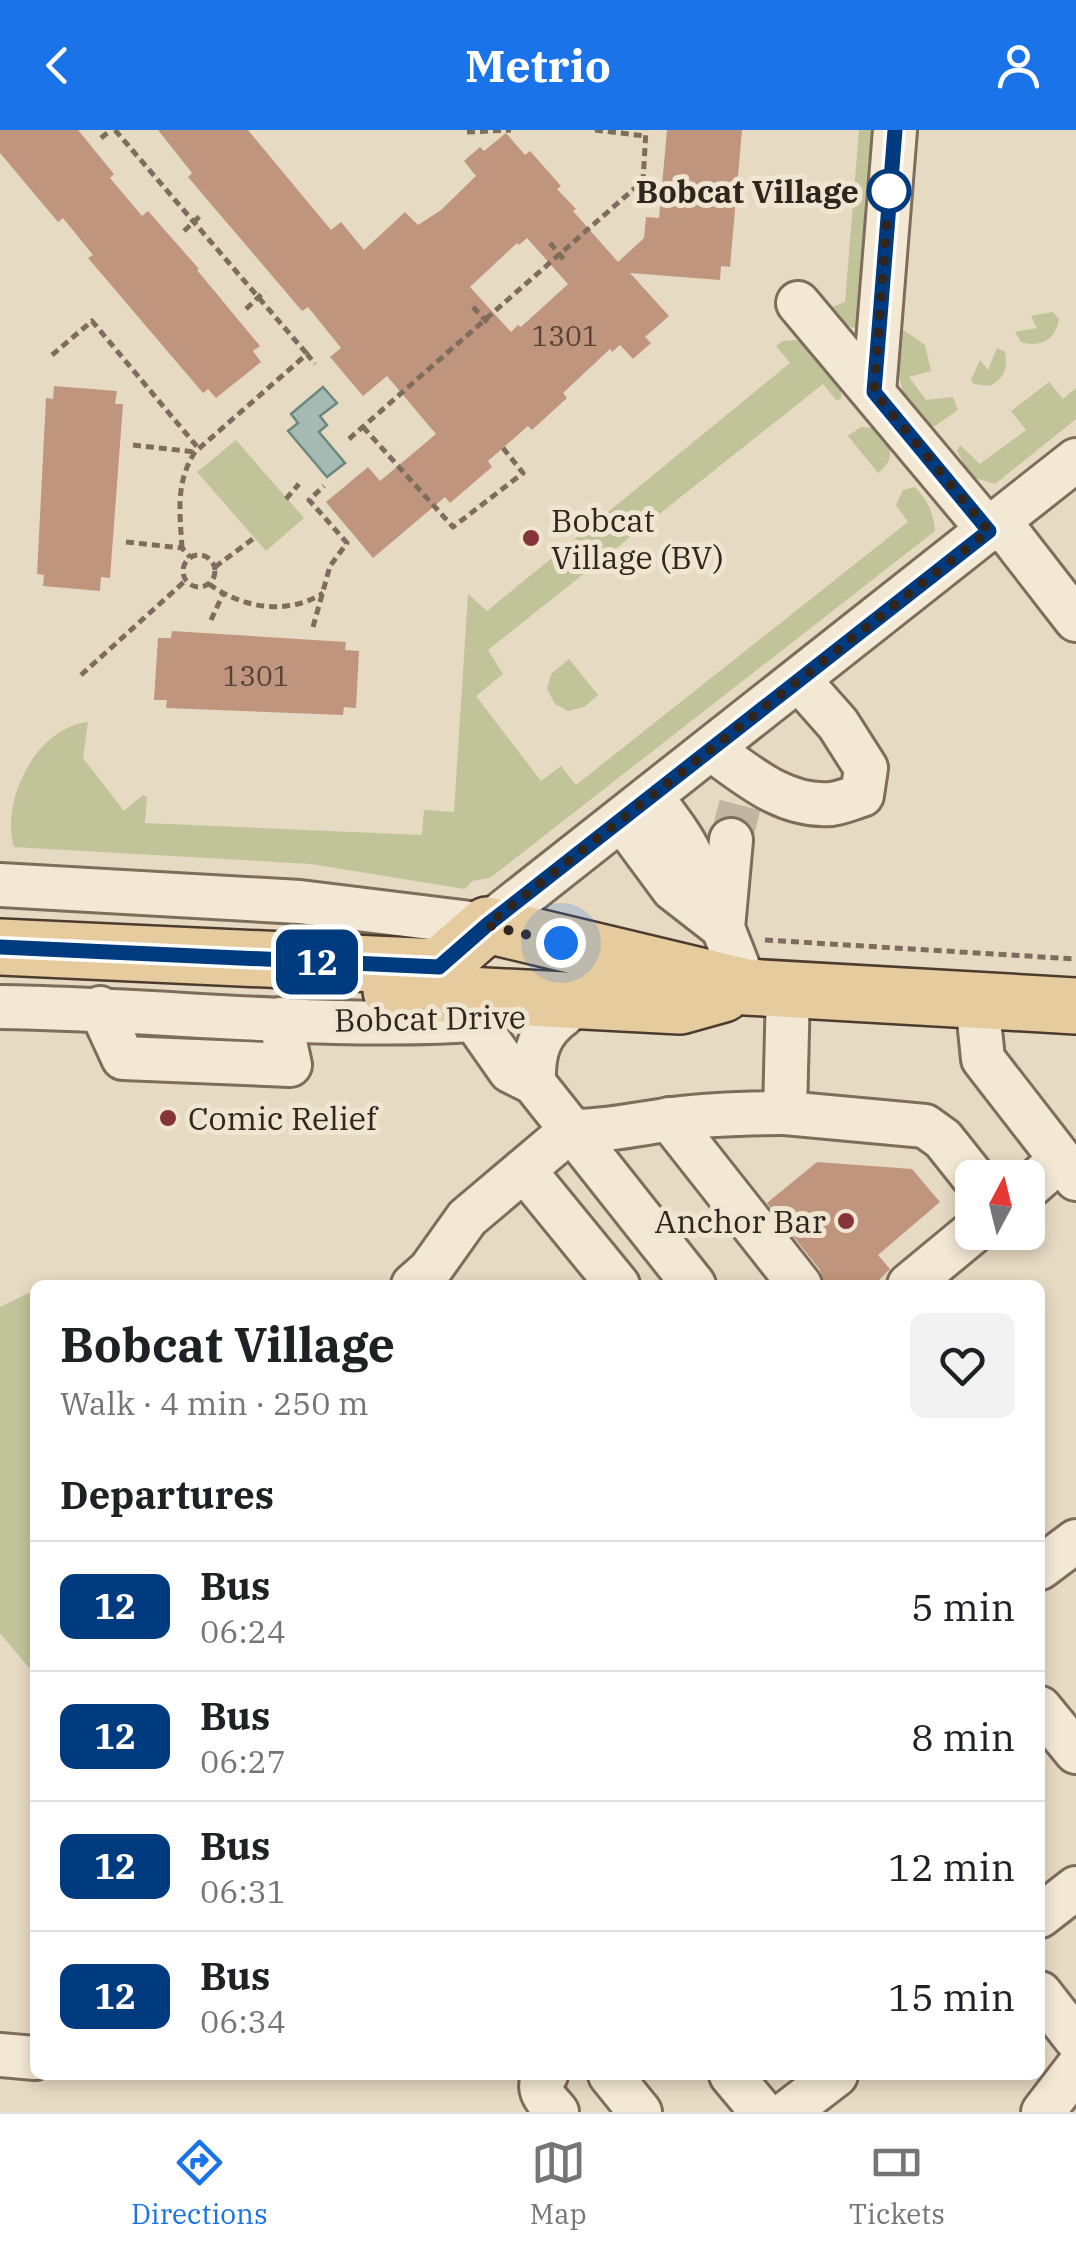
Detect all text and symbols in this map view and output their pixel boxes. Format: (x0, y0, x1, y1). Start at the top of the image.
text: Metrio (465, 36, 611, 94)
icon: back (30, 38, 85, 93)
icon: person (991, 38, 1046, 93)
place label: Bobcat Village (636, 170, 859, 212)
marker: Bobcat Village (868, 170, 910, 212)
house number: 1301 (531, 317, 599, 354)
place label: Bobcat Village (BV) (551, 499, 724, 578)
marker: Bobcat Village (BV) (520, 527, 542, 549)
house number: 1301 (222, 657, 290, 694)
your location (536, 918, 586, 968)
line badge: 12 (272, 930, 362, 994)
text: 12 (296, 939, 338, 985)
street label: Bobcat Drive (334, 995, 526, 1041)
place label: Comic Relief (188, 1097, 379, 1139)
marker: Comic Relief (157, 1107, 179, 1129)
north arrow (955, 1160, 1045, 1250)
map controls (955, 1160, 1045, 1250)
place label: Anchor Bar (654, 1200, 826, 1242)
marker: Anchor Bar (835, 1210, 857, 1232)
text: Bobcat Village (60, 1313, 395, 1375)
button: heart (910, 1313, 1015, 1418)
text: Walk · 4 min · 250 m (60, 1382, 368, 1424)
text: Departures (60, 1470, 274, 1519)
text: Bus (200, 1561, 270, 1610)
text: 5 min (911, 1582, 1015, 1631)
text: 12 (94, 1583, 136, 1629)
text: 06:24 (200, 1610, 286, 1652)
text: Bus (200, 1691, 270, 1740)
text: 8 min (911, 1712, 1015, 1761)
text: 12 (94, 1713, 136, 1759)
text: 06:27 (200, 1740, 286, 1782)
text: Bus (200, 1821, 270, 1870)
text: 12 min (888, 1842, 1015, 1891)
text: 12 (94, 1843, 136, 1889)
text: 06:31 (200, 1870, 286, 1912)
text: Bus (200, 1951, 270, 2000)
text: 15 min (888, 1972, 1015, 2021)
text: 12 (94, 1973, 136, 2019)
text: 06:34 (200, 2000, 286, 2042)
tab: Directions (131, 2135, 268, 2232)
tab: Map (530, 2135, 587, 2232)
tab: Tickets (849, 2135, 945, 2232)

